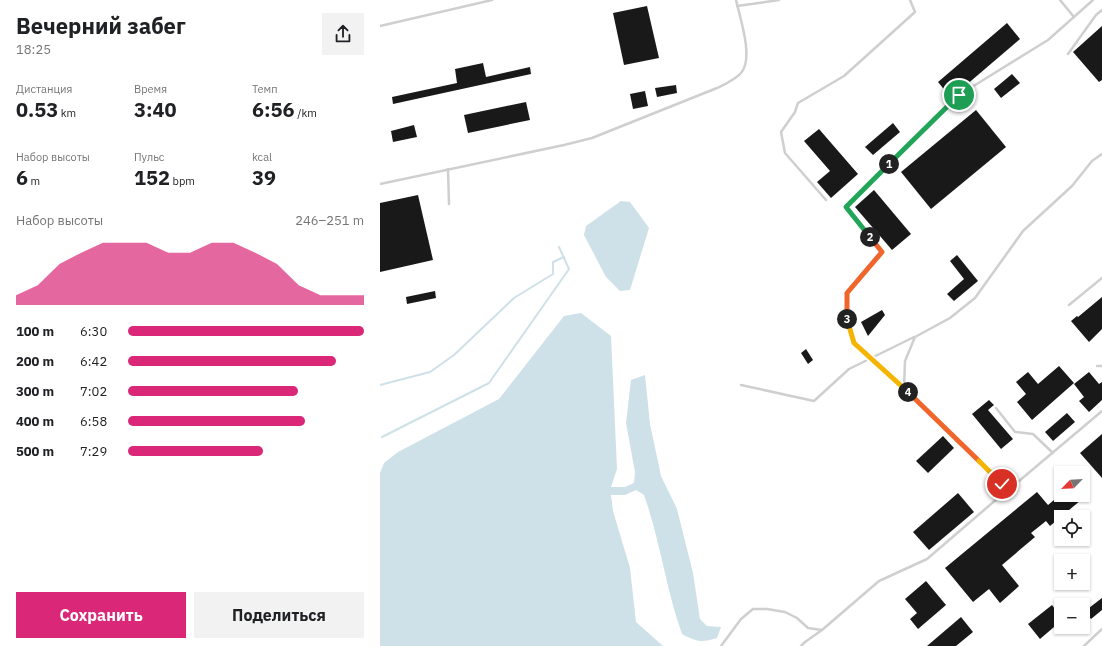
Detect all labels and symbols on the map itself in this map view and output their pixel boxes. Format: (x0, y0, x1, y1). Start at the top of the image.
pin (942, 78, 976, 112)
pin: 1 (879, 154, 899, 174)
pin: 2 (860, 227, 880, 247)
pin: 3 (837, 309, 857, 329)
pin: 4 (898, 382, 918, 402)
north arrow (1054, 466, 1090, 502)
pin (985, 467, 1019, 501)

